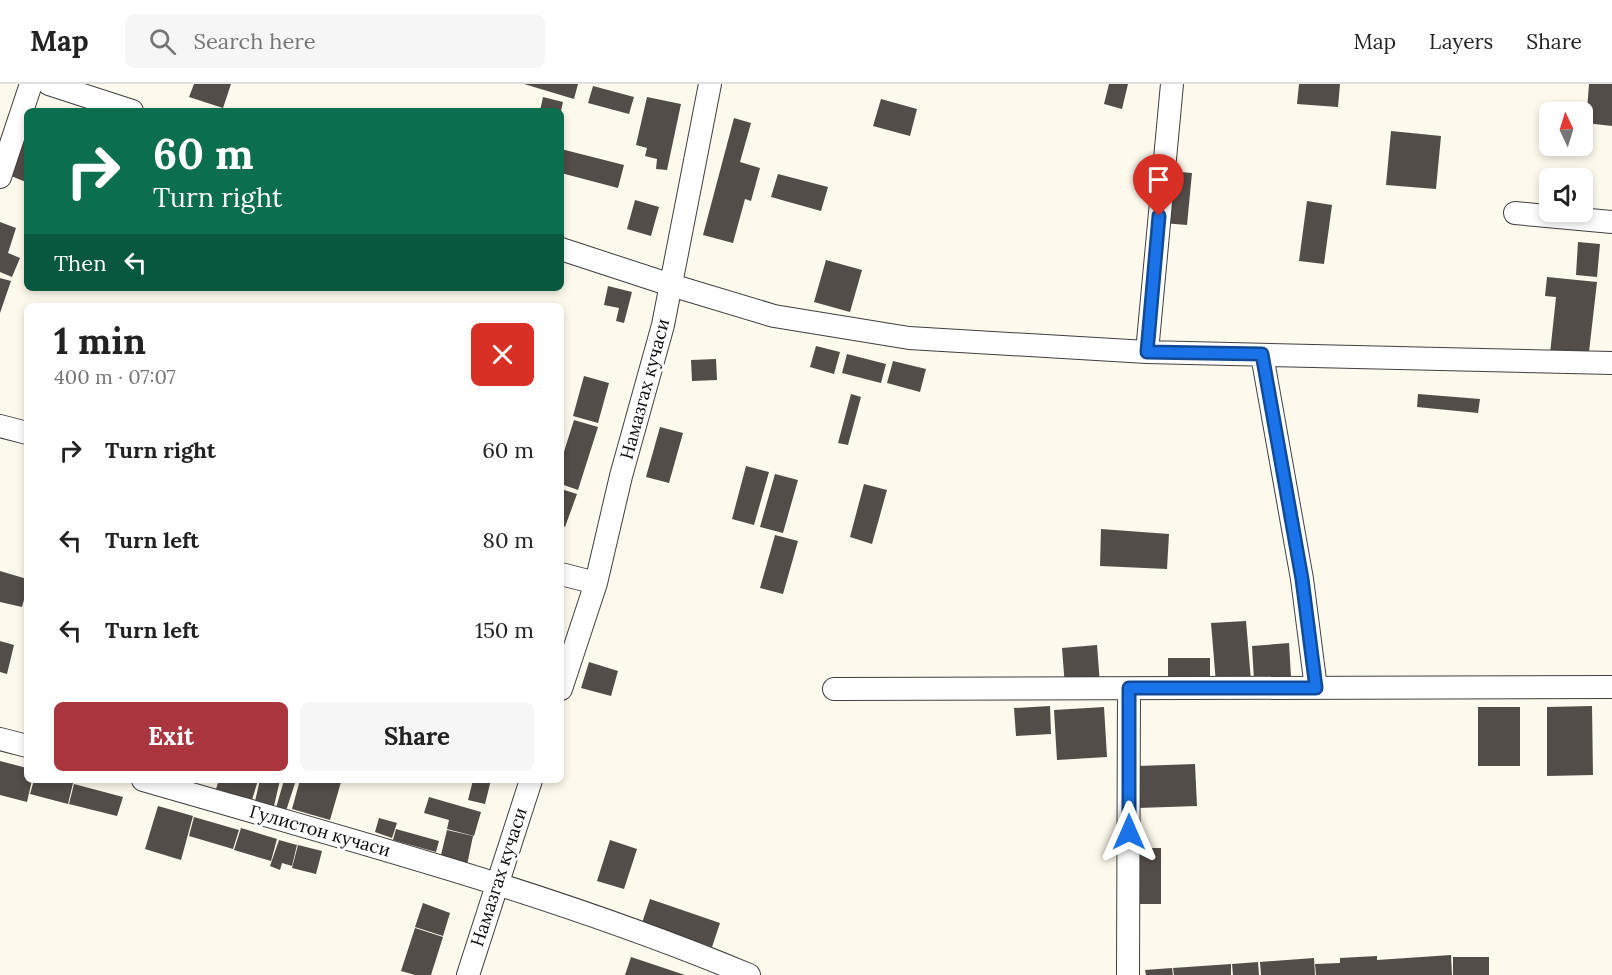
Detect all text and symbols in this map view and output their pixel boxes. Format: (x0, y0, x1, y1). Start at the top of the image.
search box (125, 14, 545, 68)
text: Map (30, 23, 89, 59)
icon: search (146, 25, 179, 58)
text: Search here (194, 27, 316, 55)
text: Map (1353, 28, 1396, 55)
text: Layers (1429, 28, 1493, 55)
text: Share (1526, 28, 1582, 55)
north arrow (1539, 102, 1593, 156)
map controls (1539, 102, 1593, 222)
text: 60 m (153, 127, 254, 181)
icon: right (54, 132, 132, 210)
pin (1133, 154, 1184, 216)
icon: arrive (1142, 163, 1175, 196)
button: sound (1539, 168, 1593, 222)
text: Turn right (153, 180, 282, 214)
icon: left (119, 246, 152, 279)
text: Then (54, 249, 107, 277)
street label: Намазгах кучаси (615, 316, 674, 462)
text: 1 min (54, 318, 146, 364)
button: close (471, 323, 534, 386)
text: 400 m · 07:07 (54, 364, 176, 389)
icon: right (54, 434, 87, 467)
text: Turn right (105, 436, 216, 464)
text: 60 m (482, 436, 534, 464)
icon: left (54, 524, 87, 557)
text: Turn left (105, 526, 199, 554)
text: 80 m (483, 526, 534, 554)
icon: left (54, 614, 87, 647)
text: Turn left (105, 616, 199, 644)
text: 150 m (475, 616, 534, 644)
button: Exit (54, 702, 288, 771)
button: Share (300, 702, 534, 771)
street label: Гулистон кучаси (247, 799, 393, 862)
position arrow (1097, 800, 1161, 864)
street label: Намазгах кучаси (465, 804, 532, 949)

